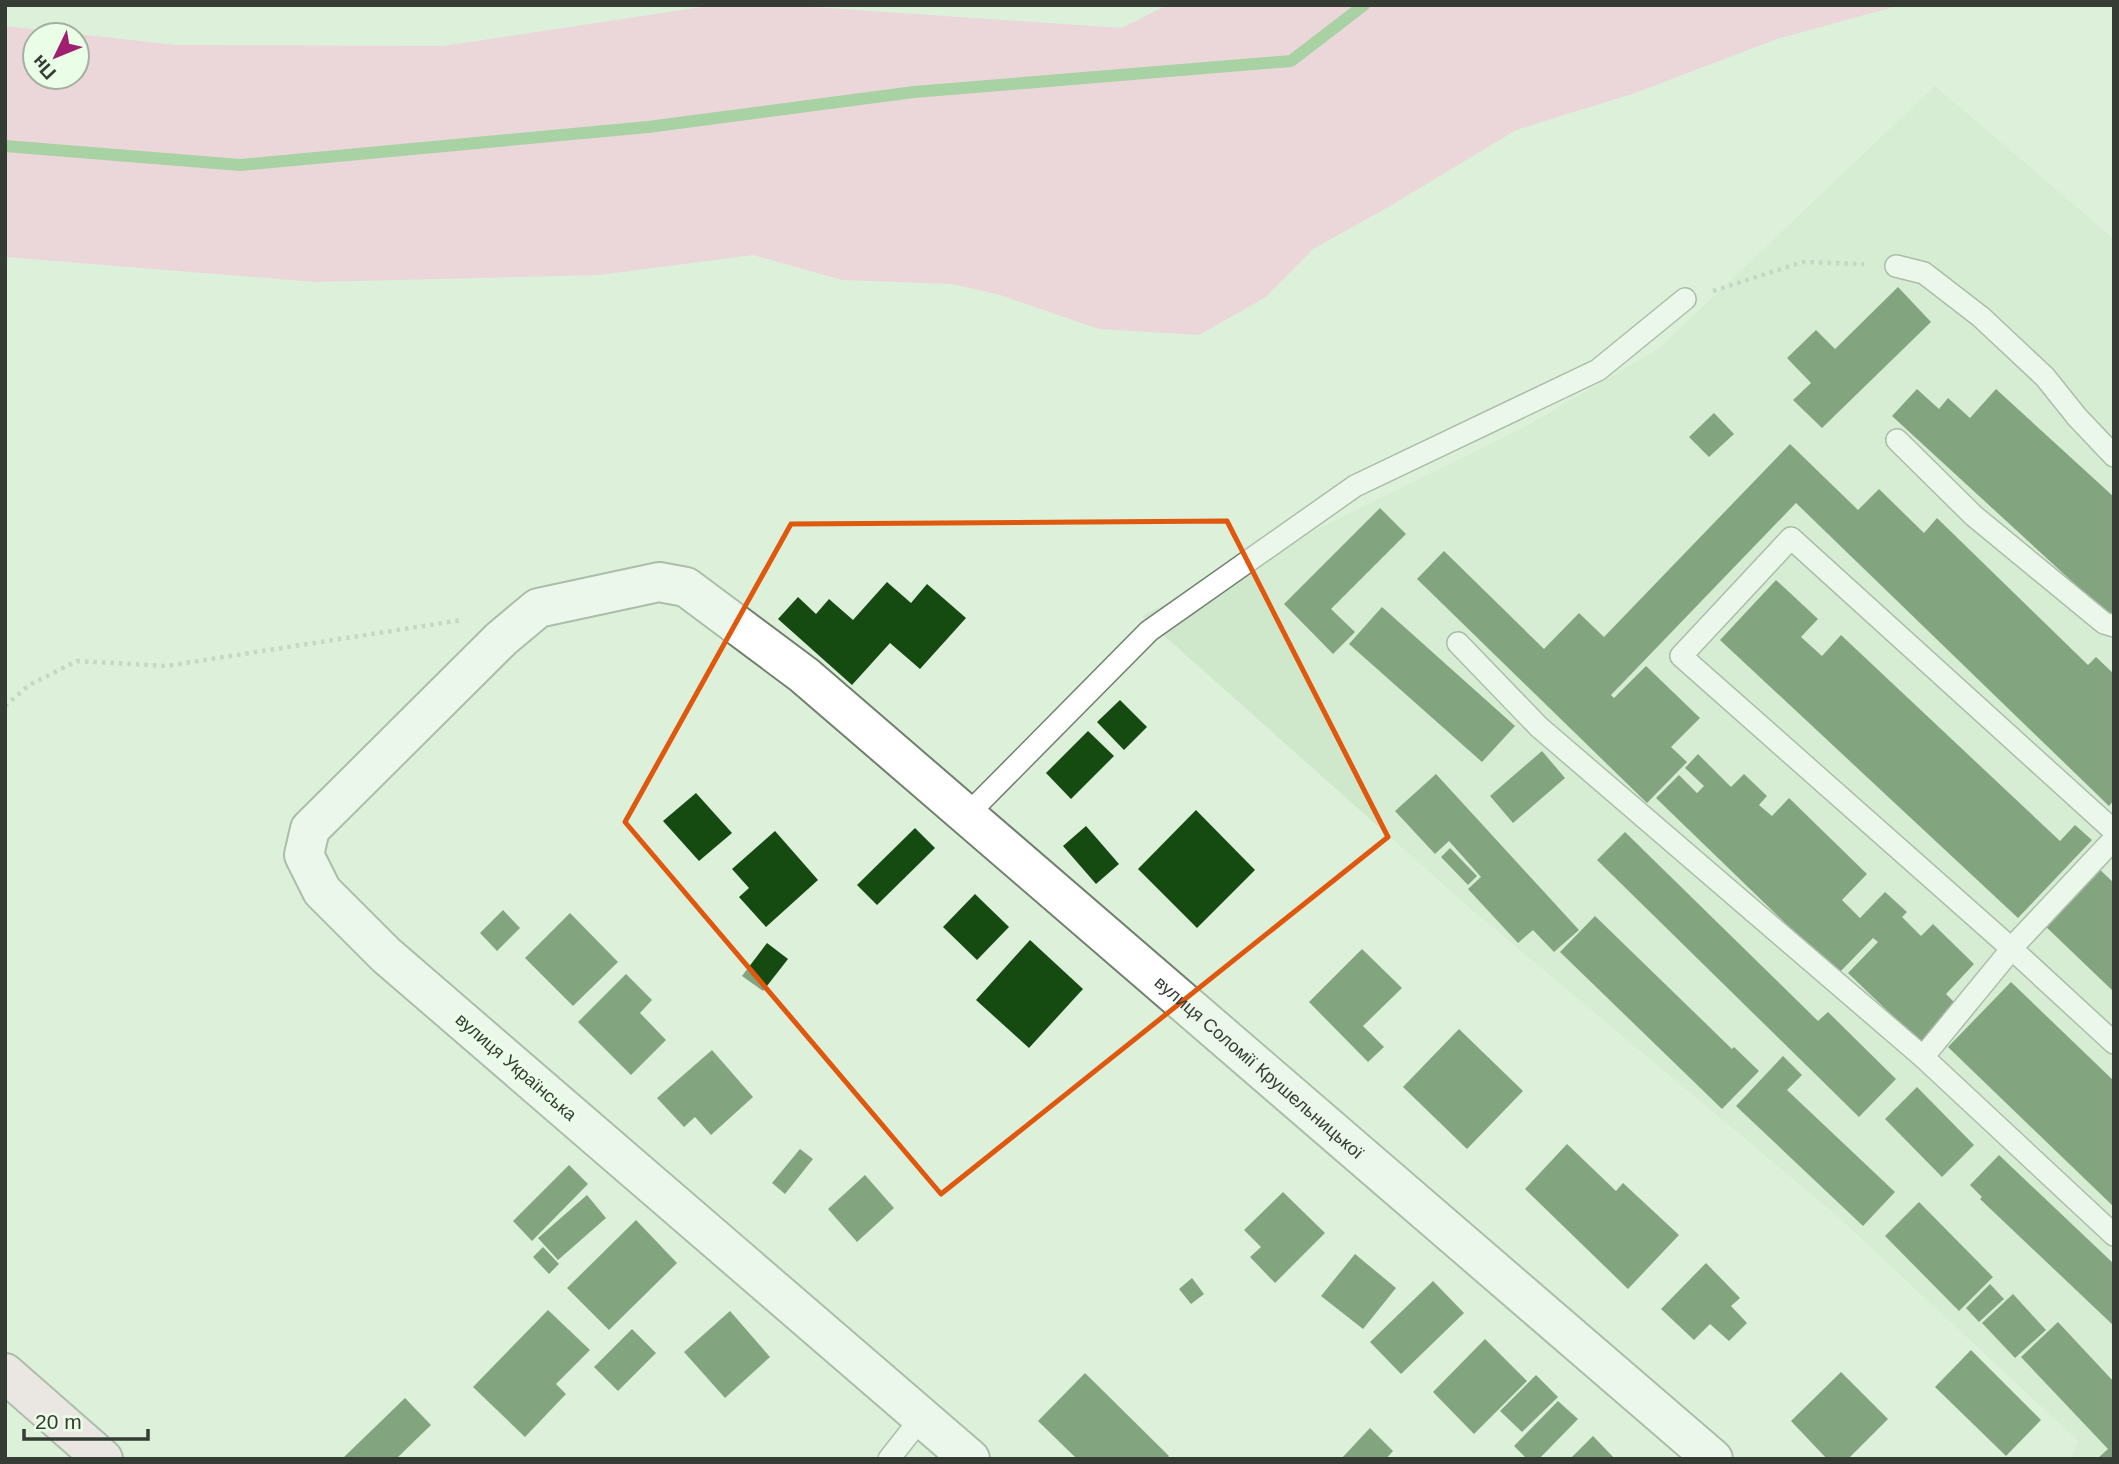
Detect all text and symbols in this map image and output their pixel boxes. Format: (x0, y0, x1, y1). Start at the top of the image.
north arrow (21, 21, 91, 91)
text: Пн (28, 51, 60, 84)
street label: вулиця Соломії Крушельницької (1151, 972, 1368, 1163)
street label: вулиця Українська (452, 1009, 581, 1126)
scale bar (24, 1398, 149, 1442)
text: 20 m (35, 1410, 82, 1433)

